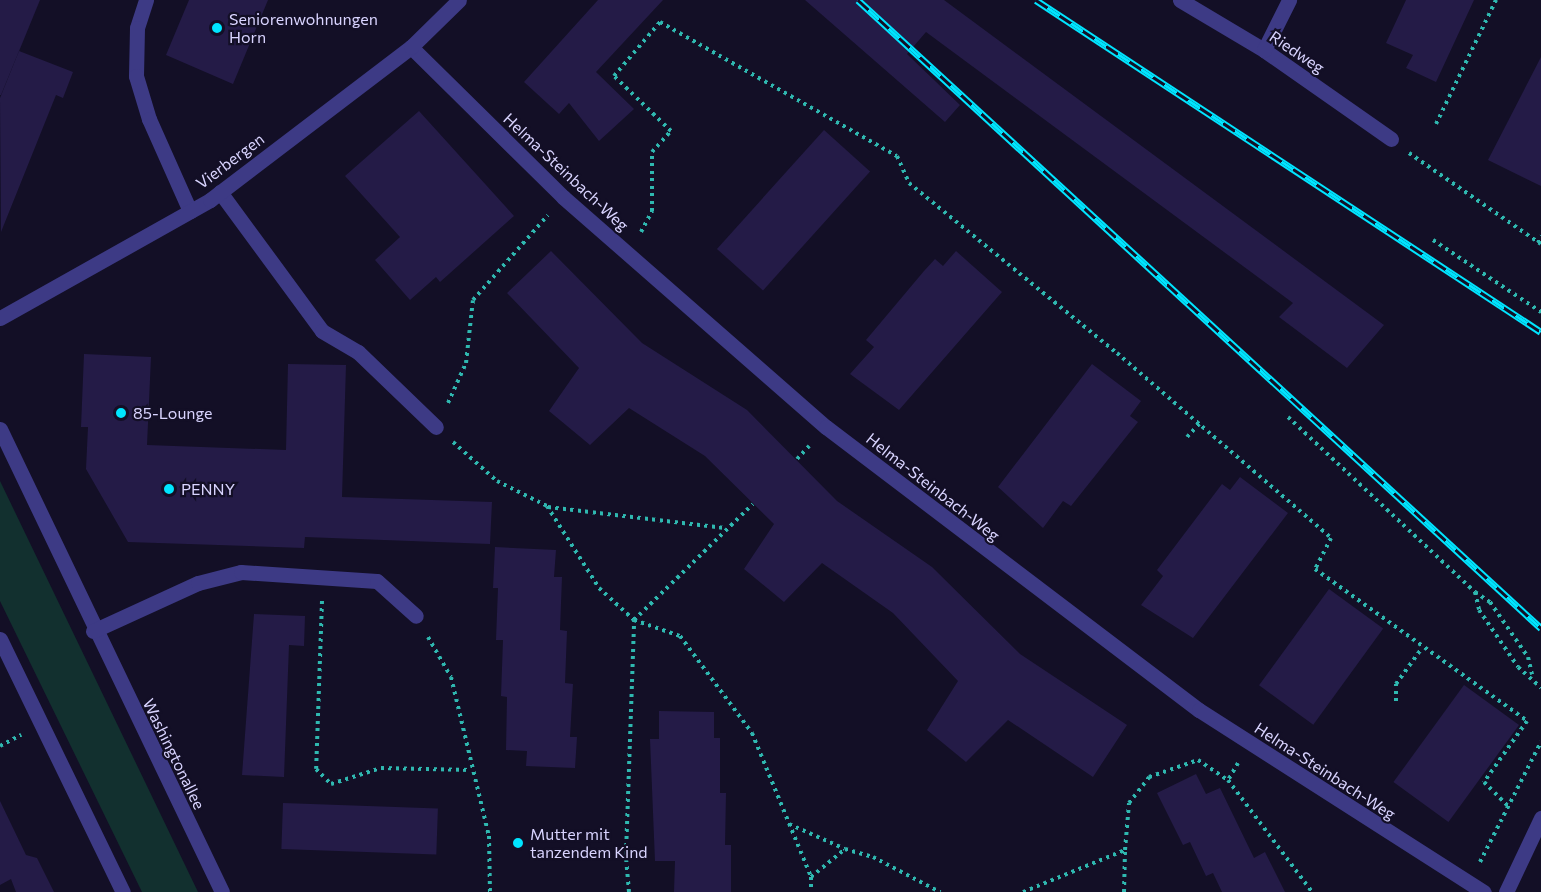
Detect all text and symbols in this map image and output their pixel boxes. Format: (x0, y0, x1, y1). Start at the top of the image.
place label: Seniorenwohnungen Horn (229, 9, 378, 47)
marker: Seniorenwohnungen Horn (210, 21, 224, 35)
street label: Riedweg (1266, 27, 1328, 77)
street label: Helma-Steinbach-Weg (499, 109, 633, 235)
street label: Vierbergen (192, 129, 268, 193)
place label: 85-Lounge (133, 403, 212, 423)
marker: 85-Lounge (114, 406, 128, 420)
street label: Helma-Steinbach-Weg (862, 429, 1004, 545)
place label: PENNY (181, 479, 235, 499)
marker: PENNY (162, 482, 176, 496)
street label: Washingtonallee (139, 696, 209, 812)
street label: Helma-Steinbach-Weg (1251, 718, 1399, 824)
place label: Mutter mit tanzendem Kind (530, 824, 648, 862)
marker: Mutter mit tanzendem Kind (511, 836, 525, 850)

